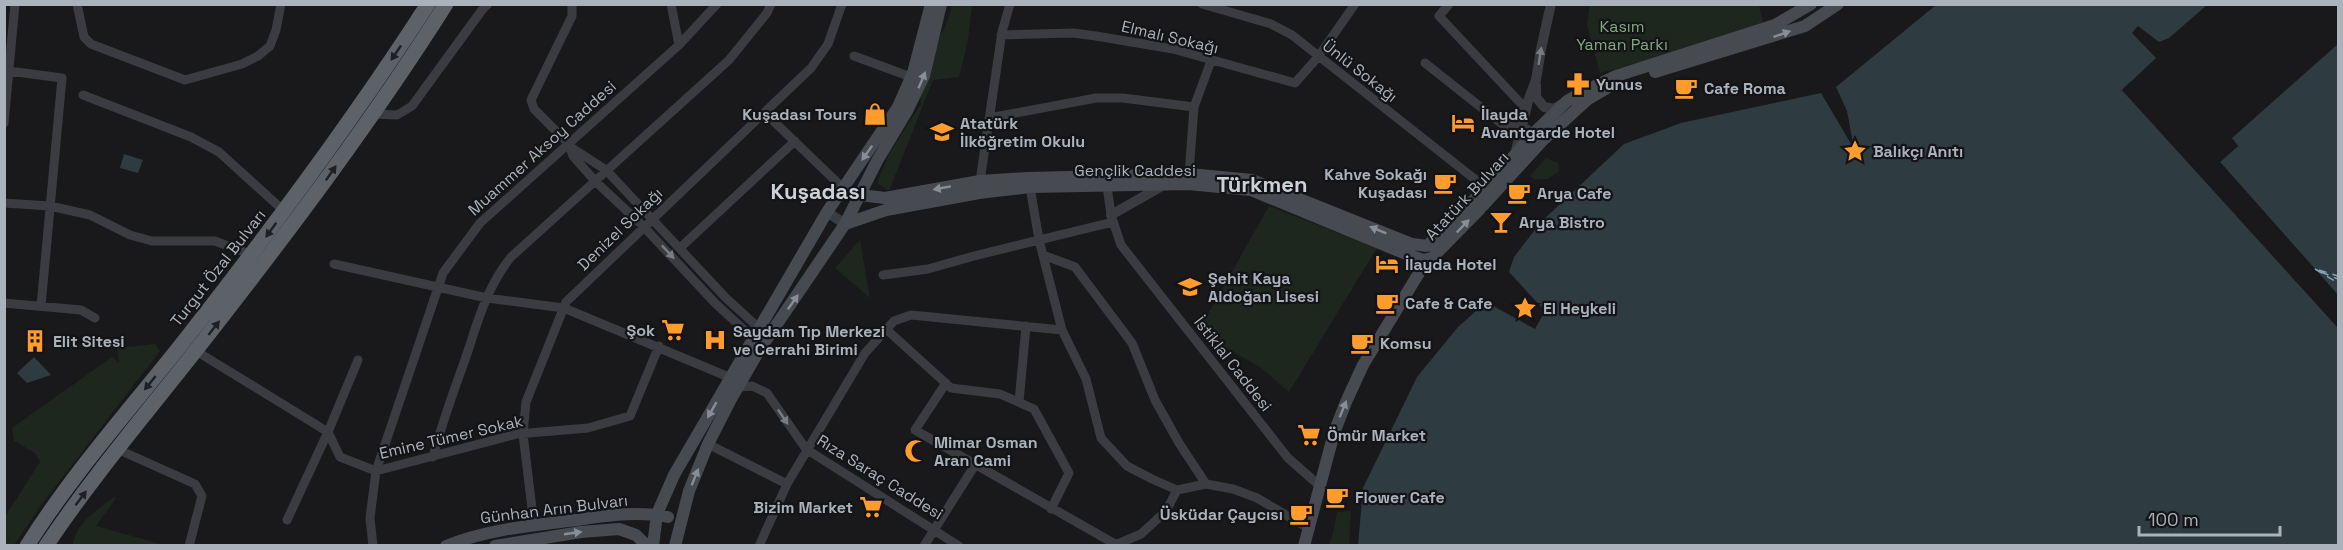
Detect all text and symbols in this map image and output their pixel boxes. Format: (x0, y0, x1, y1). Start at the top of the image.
street label: Elmalı Sokağı (1119, 16, 1221, 58)
park label: Kasım Yaman Parkı (1576, 16, 1668, 55)
one-way arrow (1773, 28, 1791, 38)
street label: Ünlü Sokağı (1318, 35, 1402, 107)
one-way arrow (390, 45, 401, 62)
one-way arrow (1536, 46, 1545, 65)
one-way arrow (917, 71, 927, 89)
pharmacy icon: Yunus (1565, 71, 1591, 97)
place label: Yunus (1596, 74, 1643, 95)
cafe icon: Cafe Roma (1673, 75, 1699, 101)
street label: Muammer Aksoy Caddesi (464, 76, 620, 220)
place label: Cafe Roma (1704, 78, 1786, 99)
shop icon: Kuşadası Tours (862, 101, 888, 127)
place label: Kuşadası Tours (742, 104, 857, 125)
place label: İlayda Avantgarde Hotel (1481, 104, 1615, 143)
hotel icon: İlayda Avantgarde Hotel (1450, 110, 1476, 136)
place label: Atatürk İlköğretim Okulu (960, 113, 1085, 152)
school or university icon: Atatürk İlköğretim Okulu (929, 119, 955, 145)
place icon: Balıkçı Anıtı (1842, 138, 1868, 164)
place label: Balıkçı Anıtı (1873, 141, 1963, 162)
one-way arrow (861, 145, 873, 161)
street label: Atatürk Bulvarı (1421, 147, 1513, 245)
street label: Gençlik Caddesi (1074, 160, 1196, 181)
place label: Kahve Sokağı Kuşadası (1324, 164, 1427, 203)
one-way arrow (325, 165, 337, 181)
district label: Türkmen (1216, 170, 1308, 198)
cafe icon: Kahve Sokağı Kuşadası (1432, 170, 1458, 196)
district label: Kuşadası (770, 177, 866, 205)
cafe icon: Arya Cafe (1506, 180, 1532, 206)
street label: Denizel Sokağı (573, 183, 667, 275)
place label: Arya Cafe (1537, 183, 1612, 204)
one-way arrow (932, 184, 951, 193)
street label: Turgut Özal Bulvarı (166, 205, 270, 331)
bar icon: Arya Bistro (1488, 209, 1514, 235)
place label: Arya Bistro (1519, 212, 1605, 233)
one-way arrow (1456, 219, 1470, 234)
one-way arrow (265, 222, 277, 237)
one-way arrow (1369, 225, 1387, 235)
one-way arrow (661, 244, 674, 259)
hotel icon: İlayda Hotel (1374, 251, 1400, 277)
place label: İlayda Hotel (1405, 254, 1496, 275)
place label: Şehit Kaya Aldoğan Lisesi (1208, 268, 1319, 307)
school or university icon: Şehit Kaya Aldoğan Lisesi (1177, 274, 1203, 300)
cafe icon: Cafe & Cafe (1374, 290, 1400, 316)
place label: Cafe & Cafe (1405, 293, 1492, 314)
one-way arrow (787, 294, 798, 310)
place icon: El Heykeli (1512, 295, 1538, 321)
place label: El Heykeli (1543, 298, 1616, 319)
street label: İstiklal Caddesi (1189, 312, 1277, 416)
supermarket icon: Şok (660, 317, 686, 343)
one-way arrow (207, 320, 220, 336)
place label: Şok (626, 320, 655, 341)
place label: Saydam Tıp Merkezi ve Cerrahi Birimi (733, 321, 885, 360)
hospital icon: Saydam Tıp Merkezi ve Cerrahi Birimi (702, 327, 728, 353)
building icon: Elit Sitesi (22, 328, 48, 354)
cafe icon: Komsu (1349, 330, 1375, 356)
place label: Elit Sitesi (53, 331, 125, 352)
place label: Komsu (1380, 333, 1432, 354)
one-way arrow (144, 375, 157, 391)
one-way arrow (1339, 400, 1349, 418)
one-way arrow (707, 402, 718, 418)
one-way arrow (777, 408, 789, 424)
street label: Emine Tümer Sokak (377, 410, 525, 464)
supermarket icon: Ömür Market (1296, 422, 1322, 448)
place label: Ömür Market (1327, 425, 1426, 446)
street label: Rıza Saraç Caddesi (813, 430, 947, 524)
place label: Mimar Osman Aran Cami (934, 432, 1038, 471)
mosque icon: Mimar Osman Aran Cami (903, 438, 929, 464)
one-way arrow (690, 467, 700, 485)
cafe icon: Flower Cafe (1324, 484, 1350, 510)
place label: Flower Cafe (1355, 487, 1445, 508)
street label: Günhan Arın Bulvarı (479, 490, 629, 528)
one-way arrow (74, 491, 86, 506)
supermarket icon: Bizim Market (858, 494, 884, 520)
place label: Bizim Market (753, 497, 853, 518)
scale bar (2139, 499, 2280, 537)
cafe icon: Üsküdar Çaycısı (1288, 501, 1314, 527)
place label: Üsküdar Çaycısı (1160, 504, 1283, 525)
text: 100 m (2148, 508, 2199, 531)
one-way arrow (564, 529, 583, 538)

